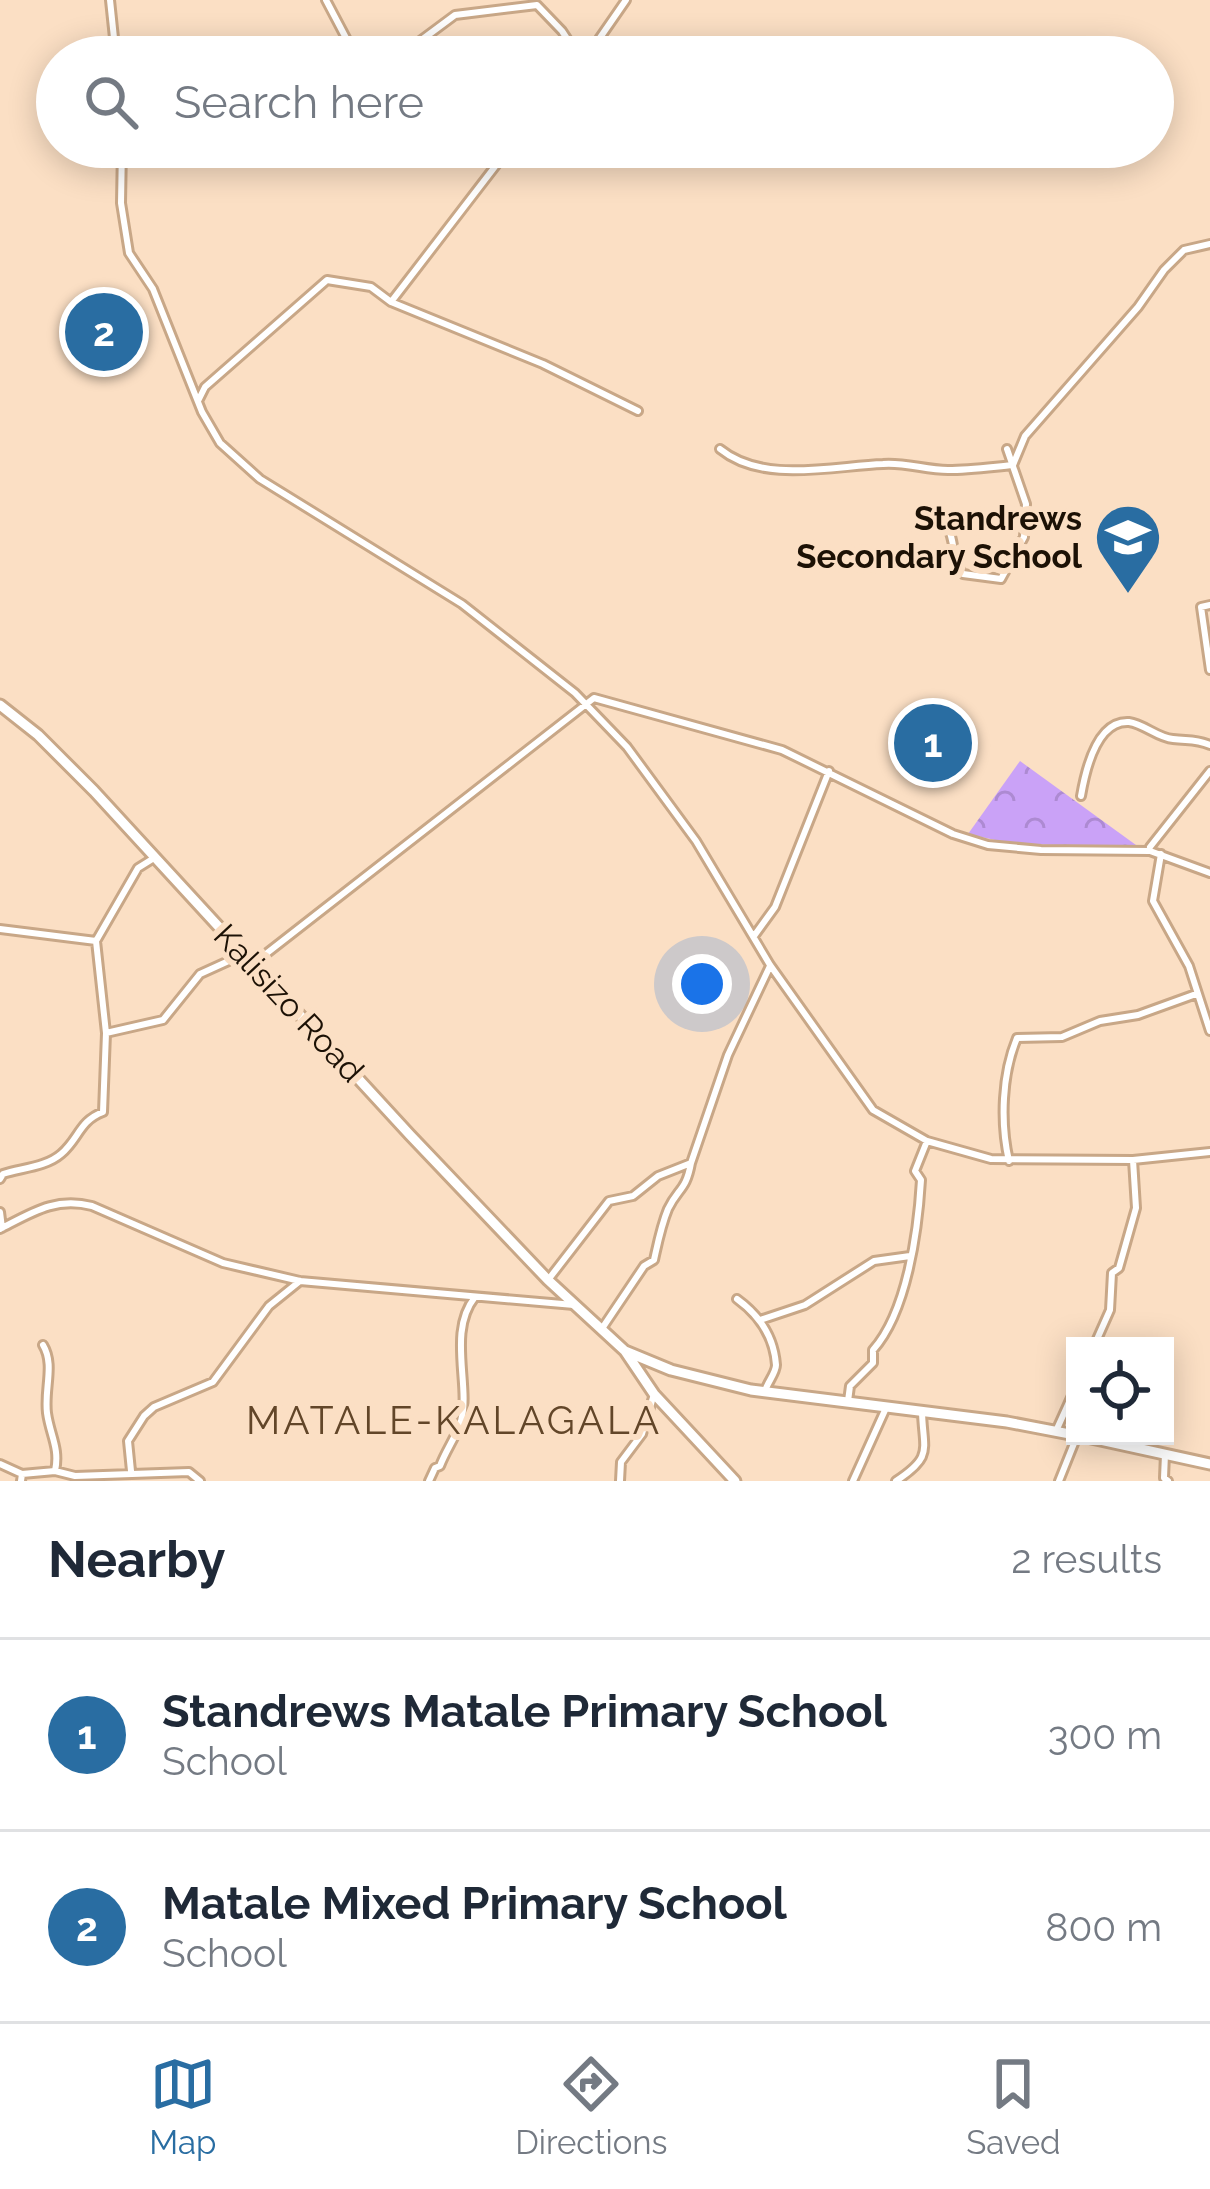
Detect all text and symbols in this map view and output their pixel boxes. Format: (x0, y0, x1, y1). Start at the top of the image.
search box (36, 36, 1174, 168)
icon: search (78, 69, 144, 135)
text: Search here (174, 76, 424, 129)
pin: 2 (65, 287, 143, 377)
place label: Standrews Secondary School (796, 499, 1083, 576)
school or university icon: Standrews Secondary School (1093, 502, 1163, 596)
pin: 1 (894, 698, 972, 788)
street label: Kalisizo Road (206, 916, 372, 1090)
your location (672, 954, 732, 1014)
map controls (1066, 1337, 1174, 1445)
button: locate (1066, 1337, 1174, 1445)
district label: MATALE-KALAGALA (246, 1397, 662, 1443)
text: Nearby (48, 1529, 225, 1589)
text: 2 results (1011, 1536, 1162, 1582)
text: Standrews Matale Primary School (162, 1685, 887, 1738)
text: 1 (77, 1712, 97, 1758)
text: 300 m (1048, 1712, 1162, 1758)
text: School (162, 1738, 287, 1784)
text: Matale Mixed Primary School (162, 1877, 787, 1930)
text: 2 (76, 1904, 98, 1950)
text: 800 m (1045, 1904, 1162, 1950)
text: School (162, 1930, 287, 1976)
tab: Map (149, 2051, 216, 2162)
tab: Directions (515, 2051, 668, 2162)
tab: Saved (966, 2051, 1061, 2162)

